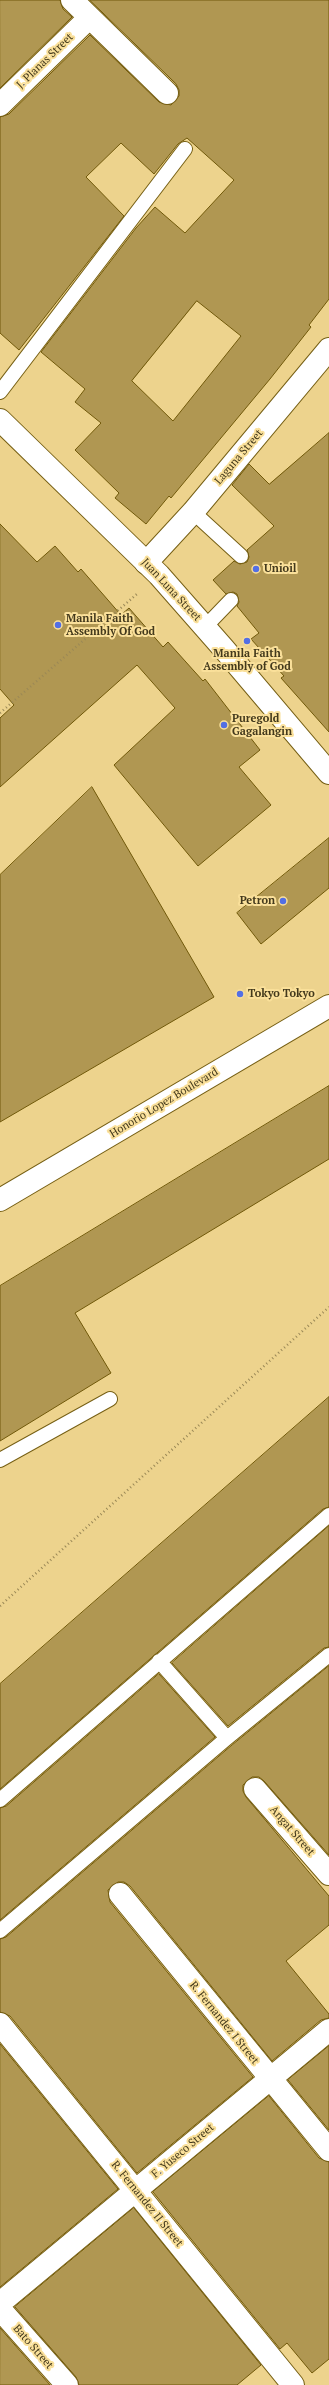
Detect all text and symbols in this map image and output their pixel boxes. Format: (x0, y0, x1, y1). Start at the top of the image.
street label: J. Planas Street (14, 31, 76, 91)
street label: Laguna Street (212, 427, 266, 487)
street label: Juan Luna Street (138, 556, 204, 624)
place label: Unioil (264, 562, 296, 576)
marker: Unioil (251, 564, 261, 574)
place label: Manila Faith Assembly Of God (66, 612, 155, 638)
marker: Manila Faith Assembly Of God (53, 620, 63, 630)
marker: Manila Faith Assembly of God (242, 636, 252, 646)
place label: Manila Faith Assembly of God (203, 647, 291, 673)
place label: Puregold Gagalangin (232, 712, 292, 738)
marker: Puregold Gagalangin (219, 720, 229, 730)
place label: Petron (240, 894, 275, 908)
marker: Petron (278, 896, 288, 906)
place label: Tokyo Tokyo (248, 987, 315, 1001)
marker: Tokyo Tokyo (235, 989, 245, 999)
street label: Honorio Lopez Boulevard (107, 1065, 221, 1141)
street label: Angat Street (267, 1803, 317, 1859)
street label: R. Fernandez I Street (187, 1979, 261, 2067)
street label: F. Yuseco Street (149, 2121, 217, 2181)
street label: R. Fernandez II Street (108, 2158, 186, 2250)
street label: Bato Street (10, 2322, 56, 2372)

